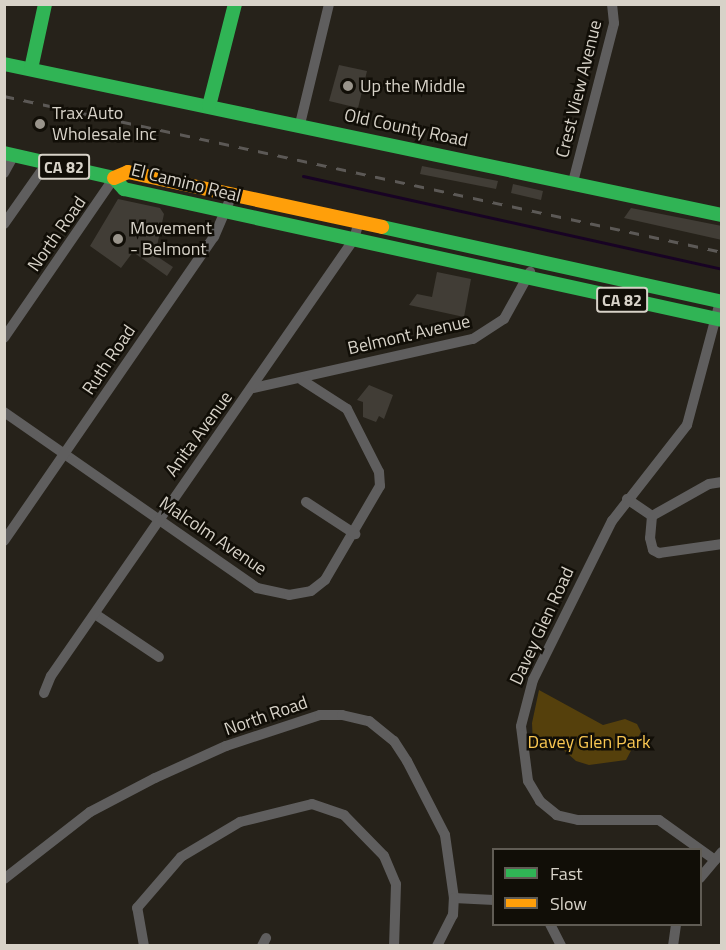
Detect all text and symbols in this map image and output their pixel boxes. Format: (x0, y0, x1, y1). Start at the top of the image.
street label: Crest View Avenue (551, 18, 607, 160)
place label: Up the Middle (360, 75, 465, 97)
marker: Up the Middle (341, 79, 355, 93)
place label: Trax Auto Wholesale Inc (52, 103, 157, 146)
street label: Old County Road (342, 104, 470, 152)
marker: Trax Auto Wholesale Inc (33, 117, 47, 131)
road number: CA 82 (37, 154, 91, 180)
street label: El Camino Real (129, 159, 243, 207)
street label: North Road (23, 192, 91, 276)
place label: Movement - Belmont (130, 218, 212, 260)
marker: Movement - Belmont (111, 232, 125, 246)
road number: CA 82 (595, 287, 649, 313)
street label: Belmont Avenue (346, 310, 472, 360)
street label: Ruth Road (78, 321, 140, 399)
street label: Anita Avenue (161, 387, 237, 481)
street label: Malcolm Avenue (155, 492, 271, 580)
street label: Davey Glen Road (505, 564, 579, 688)
street label: North Road (221, 692, 311, 740)
park label: Davey Glen Park (527, 731, 651, 753)
legend (492, 848, 702, 926)
text: Fast (550, 860, 583, 887)
text: Slow (550, 890, 587, 917)

